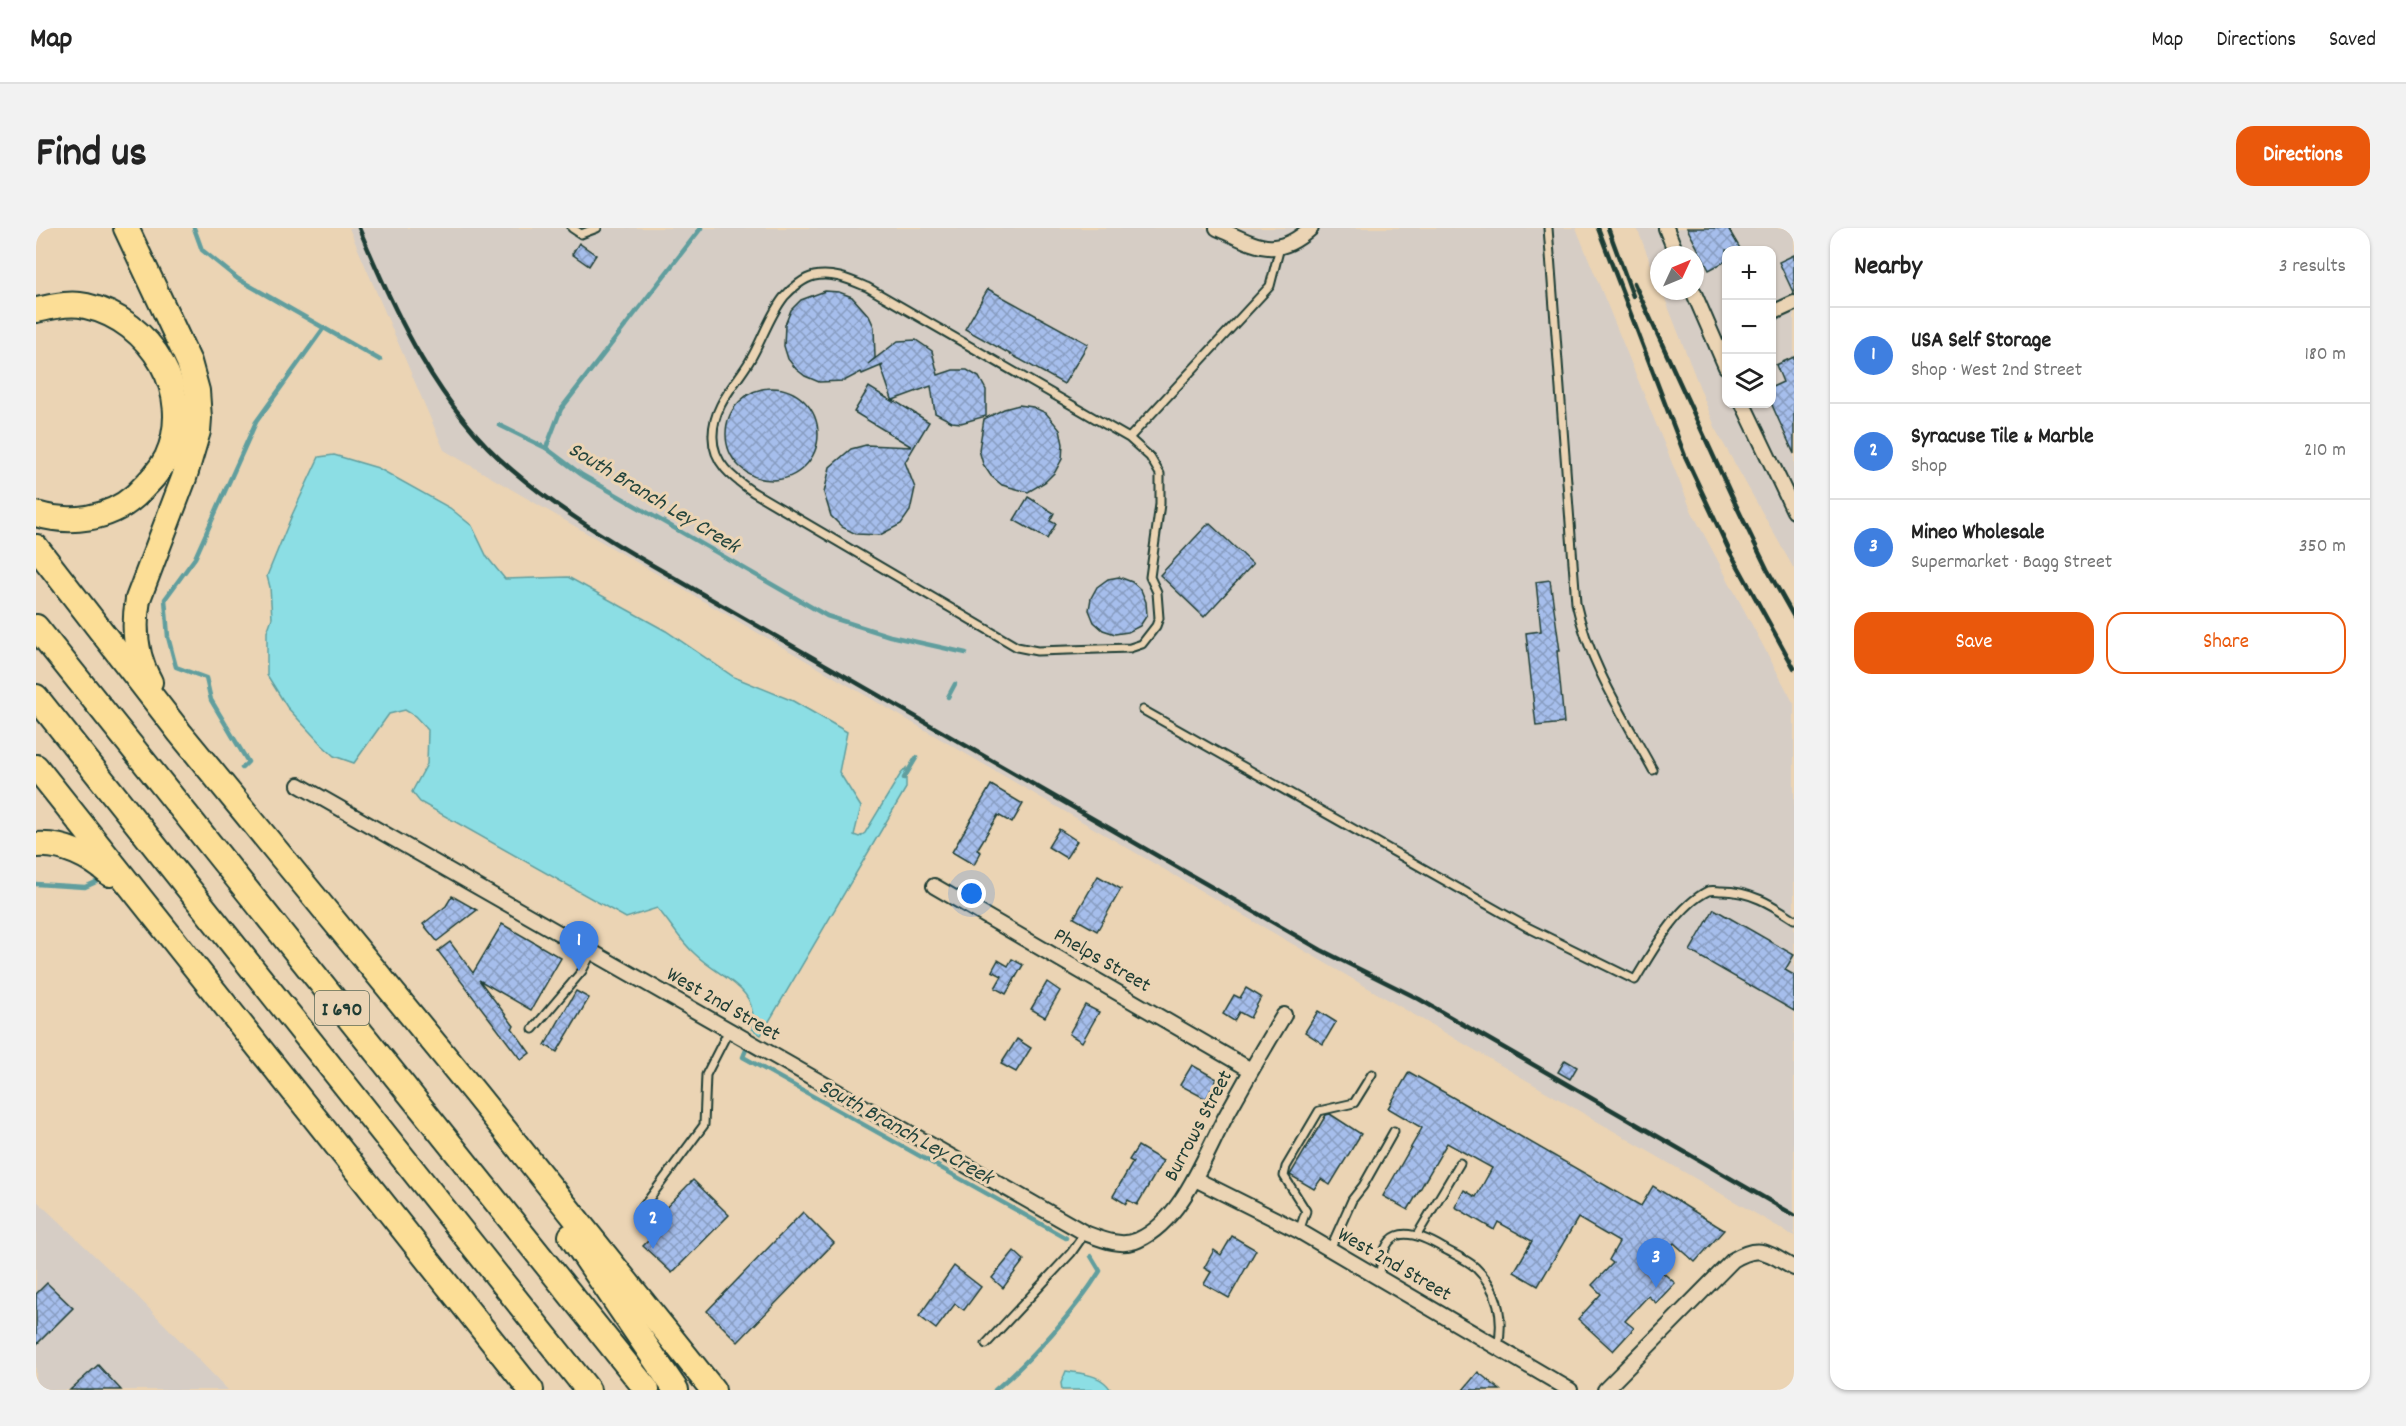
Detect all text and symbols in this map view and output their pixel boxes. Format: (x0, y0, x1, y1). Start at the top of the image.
text: Map (30, 21, 72, 61)
text: Map (2152, 26, 2183, 56)
text: Directions (2216, 26, 2296, 56)
text: Saved (2329, 26, 2376, 56)
text: Find us (36, 126, 147, 186)
button: Directions (2236, 126, 2370, 186)
north arrow (1650, 246, 1704, 300)
map controls (1722, 246, 1776, 408)
button: + (1722, 246, 1776, 300)
text: Nearby (1854, 249, 1922, 286)
text: 3 results (2279, 253, 2346, 281)
button: − (1722, 300, 1776, 354)
text: USA Self Storage (1911, 326, 2051, 357)
text: 1 (1871, 341, 1876, 369)
text: 180 m (2304, 341, 2346, 369)
button: layers (1722, 354, 1776, 408)
text: Shop · West 2nd Street (1911, 357, 2082, 385)
text: Syracuse Tile & Marble (1911, 422, 2094, 453)
water label: South Branch Ley Creek (562, 435, 747, 564)
text: 2 (1869, 437, 1878, 465)
text: 210 m (2304, 437, 2346, 465)
text: Shop (1911, 453, 1947, 481)
text: Mineo Wholesale (1911, 518, 2045, 549)
text: 3 (1869, 533, 1878, 561)
text: 350 m (2299, 533, 2346, 561)
text: Supermarket · Bagg Street (1911, 549, 2112, 577)
button: Save (1854, 612, 2094, 674)
button: Share (2106, 612, 2346, 674)
your location (957, 879, 986, 908)
pin: 1 (560, 922, 598, 971)
street label: Phelps Street (1047, 922, 1156, 1002)
street label: West 2nd Street (660, 961, 785, 1051)
road number: I 690 (315, 991, 369, 1025)
street label: Burrows Street (1158, 1065, 1242, 1187)
water label: South Branch Ley Creek (812, 1072, 1000, 1195)
pin: 2 (634, 1200, 672, 1249)
street label: West 2nd Street (1331, 1221, 1456, 1311)
pin: 3 (1636, 1238, 1676, 1288)

